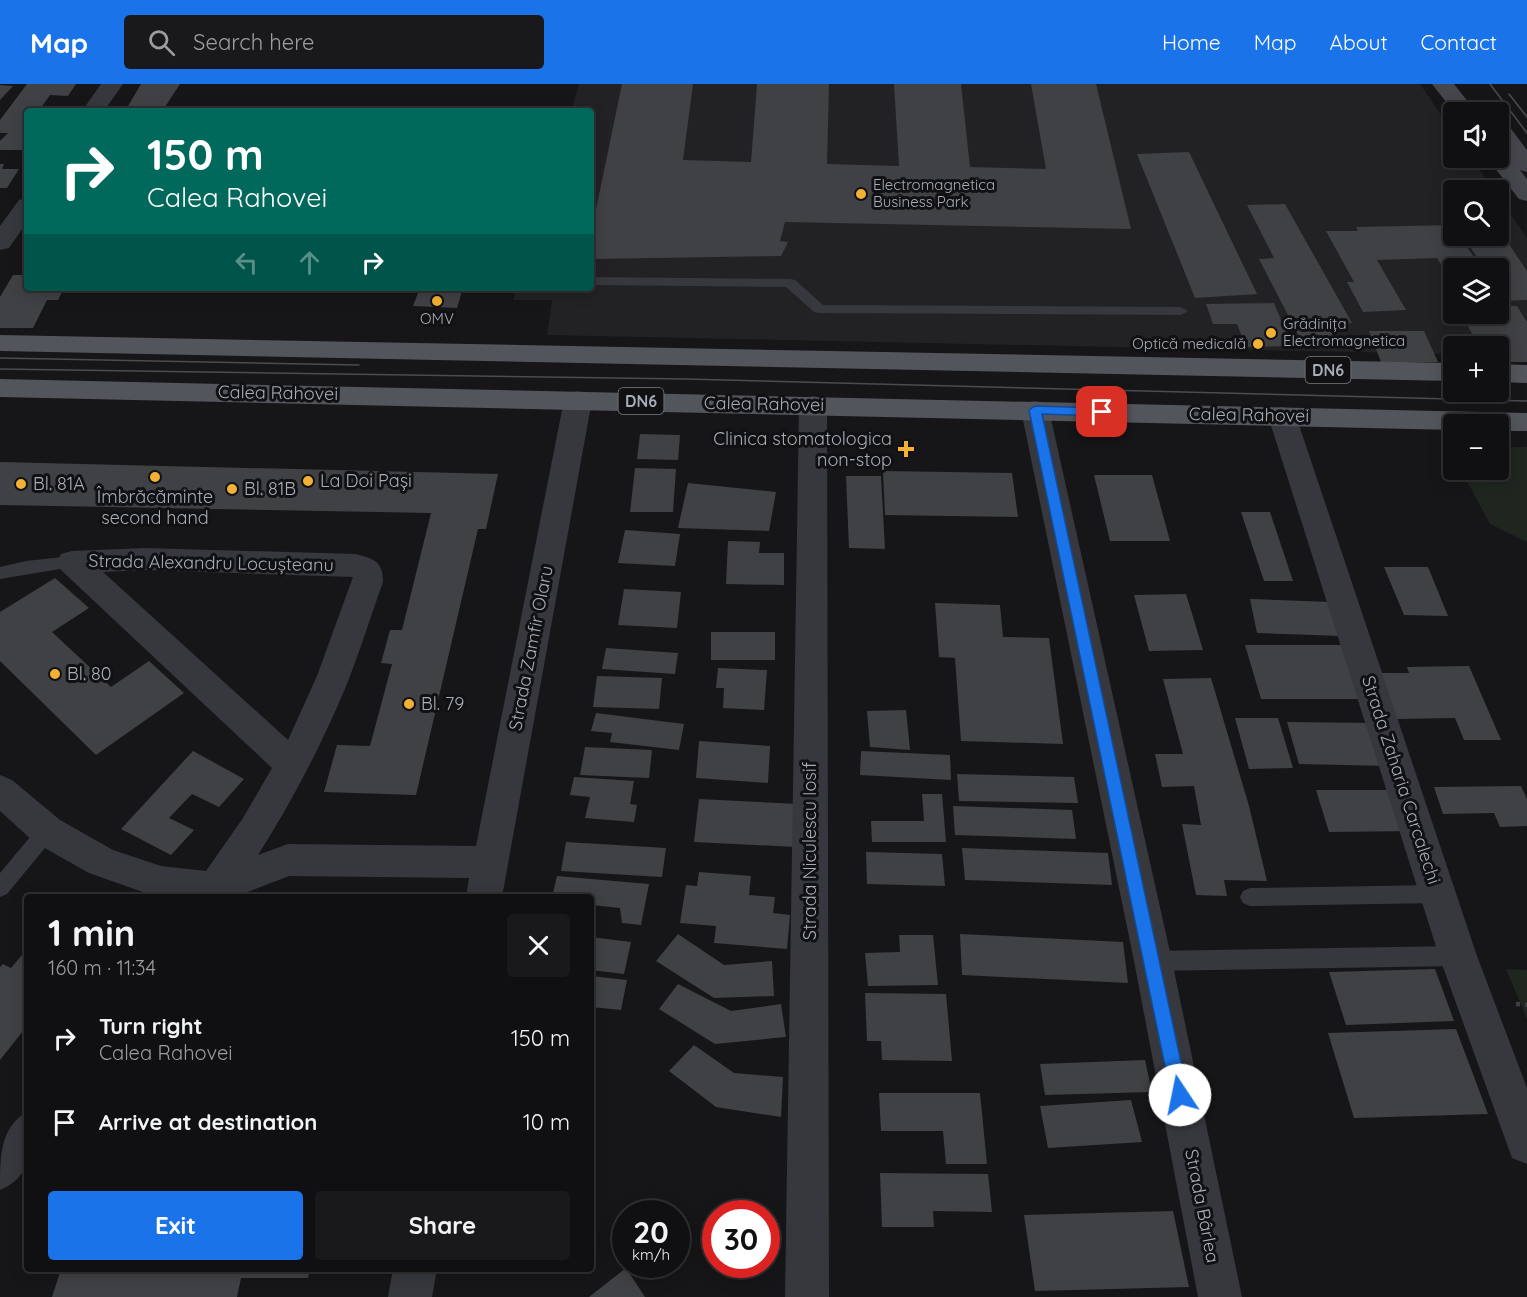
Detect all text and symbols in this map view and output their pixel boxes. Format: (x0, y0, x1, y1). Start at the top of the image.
search box (124, 15, 544, 69)
text: Map (30, 25, 88, 60)
icon: search (145, 26, 178, 59)
text: Search here (193, 28, 315, 56)
text: Home (1162, 29, 1221, 55)
text: Map (1254, 29, 1297, 55)
text: About (1330, 29, 1388, 55)
text: Contact (1421, 29, 1497, 55)
map controls (1443, 102, 1509, 480)
button: sound (1443, 102, 1509, 168)
text: 150 m (147, 128, 264, 181)
icon: right (48, 132, 126, 210)
place label: Electromagnetica Business Park (873, 175, 995, 211)
text: Calea Rahovei (147, 180, 327, 214)
button: search (1443, 180, 1509, 246)
marker: Electromagnetica Business Park (854, 187, 868, 201)
icon: left (230, 246, 263, 279)
icon: ahead (293, 246, 326, 279)
icon: right (356, 246, 389, 279)
button: layers (1443, 258, 1509, 324)
marker: OMV (430, 294, 444, 308)
place label: OMV (420, 309, 454, 328)
place label: Grădinița Electromagnetica (1283, 314, 1405, 350)
marker: Grădinița Electromagnetica (1264, 326, 1278, 340)
place label: Optică medicală (1132, 334, 1246, 353)
button: + (1443, 336, 1509, 402)
marker: Optică medicală (1251, 337, 1265, 351)
road number: DN6 (1306, 357, 1350, 383)
street label: Calea Rahovei (218, 380, 338, 405)
pin (1076, 386, 1127, 437)
road number: DN6 (618, 388, 664, 414)
street label: Calea Rahovei (704, 391, 824, 416)
icon: arrive (1085, 395, 1118, 428)
street label: Calea Rahovei (1189, 402, 1309, 427)
button: − (1443, 414, 1509, 480)
place label: Clinica stomatologica non-stop (713, 427, 892, 471)
marker: Clinica stomatologica non-stop (897, 440, 915, 458)
place label: La Doi Pași (320, 469, 412, 492)
marker: Îmbrăcăminte second hand (148, 470, 162, 484)
place label: Bl. 81A (33, 472, 85, 495)
marker: La Doi Pași (301, 474, 315, 488)
marker: Bl. 81A (14, 477, 28, 491)
place label: Bl. 81B (244, 477, 296, 500)
marker: Bl. 81B (225, 482, 239, 496)
place label: Îmbrăcăminte second hand (97, 485, 213, 529)
street label: Strada Alexandru Locușteanu (88, 549, 334, 576)
street label: Strada Zamfir Olaru (503, 563, 558, 732)
place label: Bl. 80 (67, 662, 111, 685)
marker: Bl. 80 (48, 667, 62, 681)
street label: Strada Zaharia Carcalechi (1357, 673, 1446, 887)
place label: Bl. 79 (421, 692, 464, 715)
marker: Bl. 79 (402, 697, 416, 711)
street label: Strada Niculescu Iosif (798, 761, 821, 940)
text: 1 min (48, 910, 135, 955)
button: close (507, 914, 570, 977)
text: 160 m · 11:34 (48, 955, 156, 980)
text: Turn right (99, 1012, 203, 1040)
icon: right (48, 1022, 81, 1055)
text: 150 m (511, 1024, 570, 1052)
text: Calea Rahovei (99, 1040, 233, 1065)
position arrow (1148, 1063, 1212, 1127)
icon: arrive (48, 1106, 81, 1139)
text: Arrive at destination (99, 1108, 317, 1136)
text: 10 m (523, 1108, 570, 1136)
street label: Strada Bârlea (1180, 1147, 1225, 1265)
button: Exit (48, 1191, 303, 1260)
button: Share (315, 1191, 570, 1260)
speed limit sign: 30 (702, 1200, 780, 1278)
text: 20 (633, 1213, 669, 1251)
text: km/h (632, 1245, 670, 1264)

